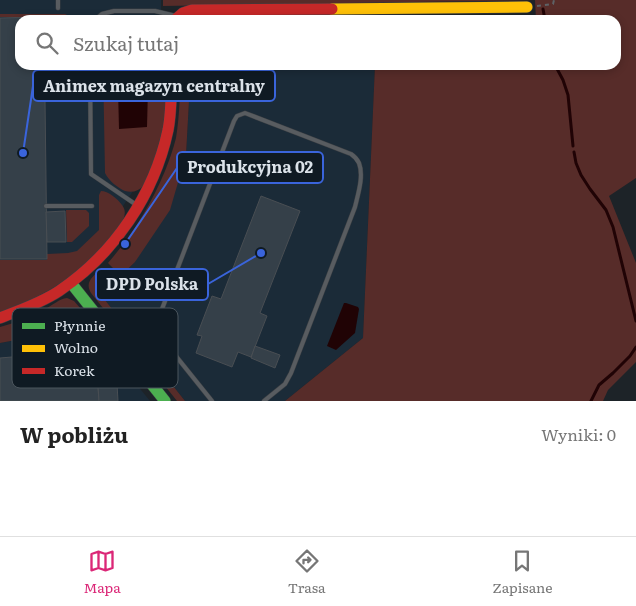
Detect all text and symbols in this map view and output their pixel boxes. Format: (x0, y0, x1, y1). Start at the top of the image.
search box (15, 15, 621, 70)
icon: search (33, 29, 61, 57)
text: Szukaj tutaj (73, 29, 179, 57)
callout: Animex magazyn centralny (33, 70, 275, 101)
text: Animex magazyn centralny (43, 73, 265, 97)
callout: Produkcyjna 02 (177, 152, 323, 183)
text: Produkcyjna 02 (187, 154, 314, 178)
callout: DPD Polska (96, 269, 208, 300)
text: DPD Polska (106, 271, 199, 295)
legend (12, 308, 178, 388)
text: Płynnie (54, 315, 106, 335)
text: Wolno (54, 337, 98, 357)
text: Korek (54, 360, 95, 380)
text: W pobliżu (20, 418, 128, 449)
text: Wyniki: 0 (541, 422, 616, 446)
tab: Mapa (83, 547, 121, 597)
tab: Trasa (288, 547, 326, 597)
tab: Zapisane (492, 547, 553, 597)

